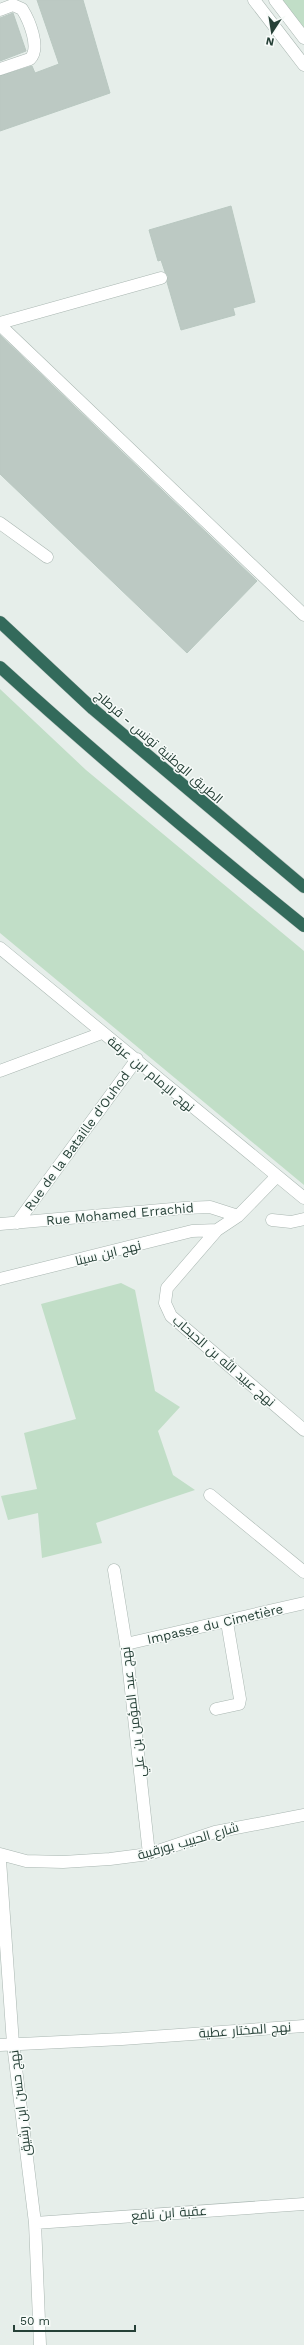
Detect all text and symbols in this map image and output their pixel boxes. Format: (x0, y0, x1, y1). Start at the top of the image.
north arrow (252, 12, 292, 52)
text: N (265, 34, 275, 48)
street label: الطريق الوطنية تونس - قرطاج (91, 688, 226, 807)
street label: نهج الإمام ابن عرفة (103, 1033, 197, 1116)
street label: Rue de la Bataille d'Ouhod (21, 1068, 133, 1214)
street label: Rue Mohamed Errachid (46, 1200, 194, 1228)
street label: نهج ابن سينا (73, 1238, 143, 1269)
street label: نهج عبيد الله بن الحبحاب (169, 1312, 279, 1410)
street label: Impasse du Cimetière (146, 1601, 284, 1647)
street label: نهج عبد المؤمن بن علي (118, 1646, 151, 1778)
street label: شارع الحبيب بورقيبة (136, 1819, 241, 1864)
street label: نهج المختار عطية (198, 2019, 292, 2042)
street label: نهج حسن ابن رشيق (6, 2049, 35, 2157)
street label: عقبة ابن نافع (131, 2203, 207, 2224)
scale bar (14, 2307, 135, 2333)
text: 50 m (20, 2314, 50, 2328)

